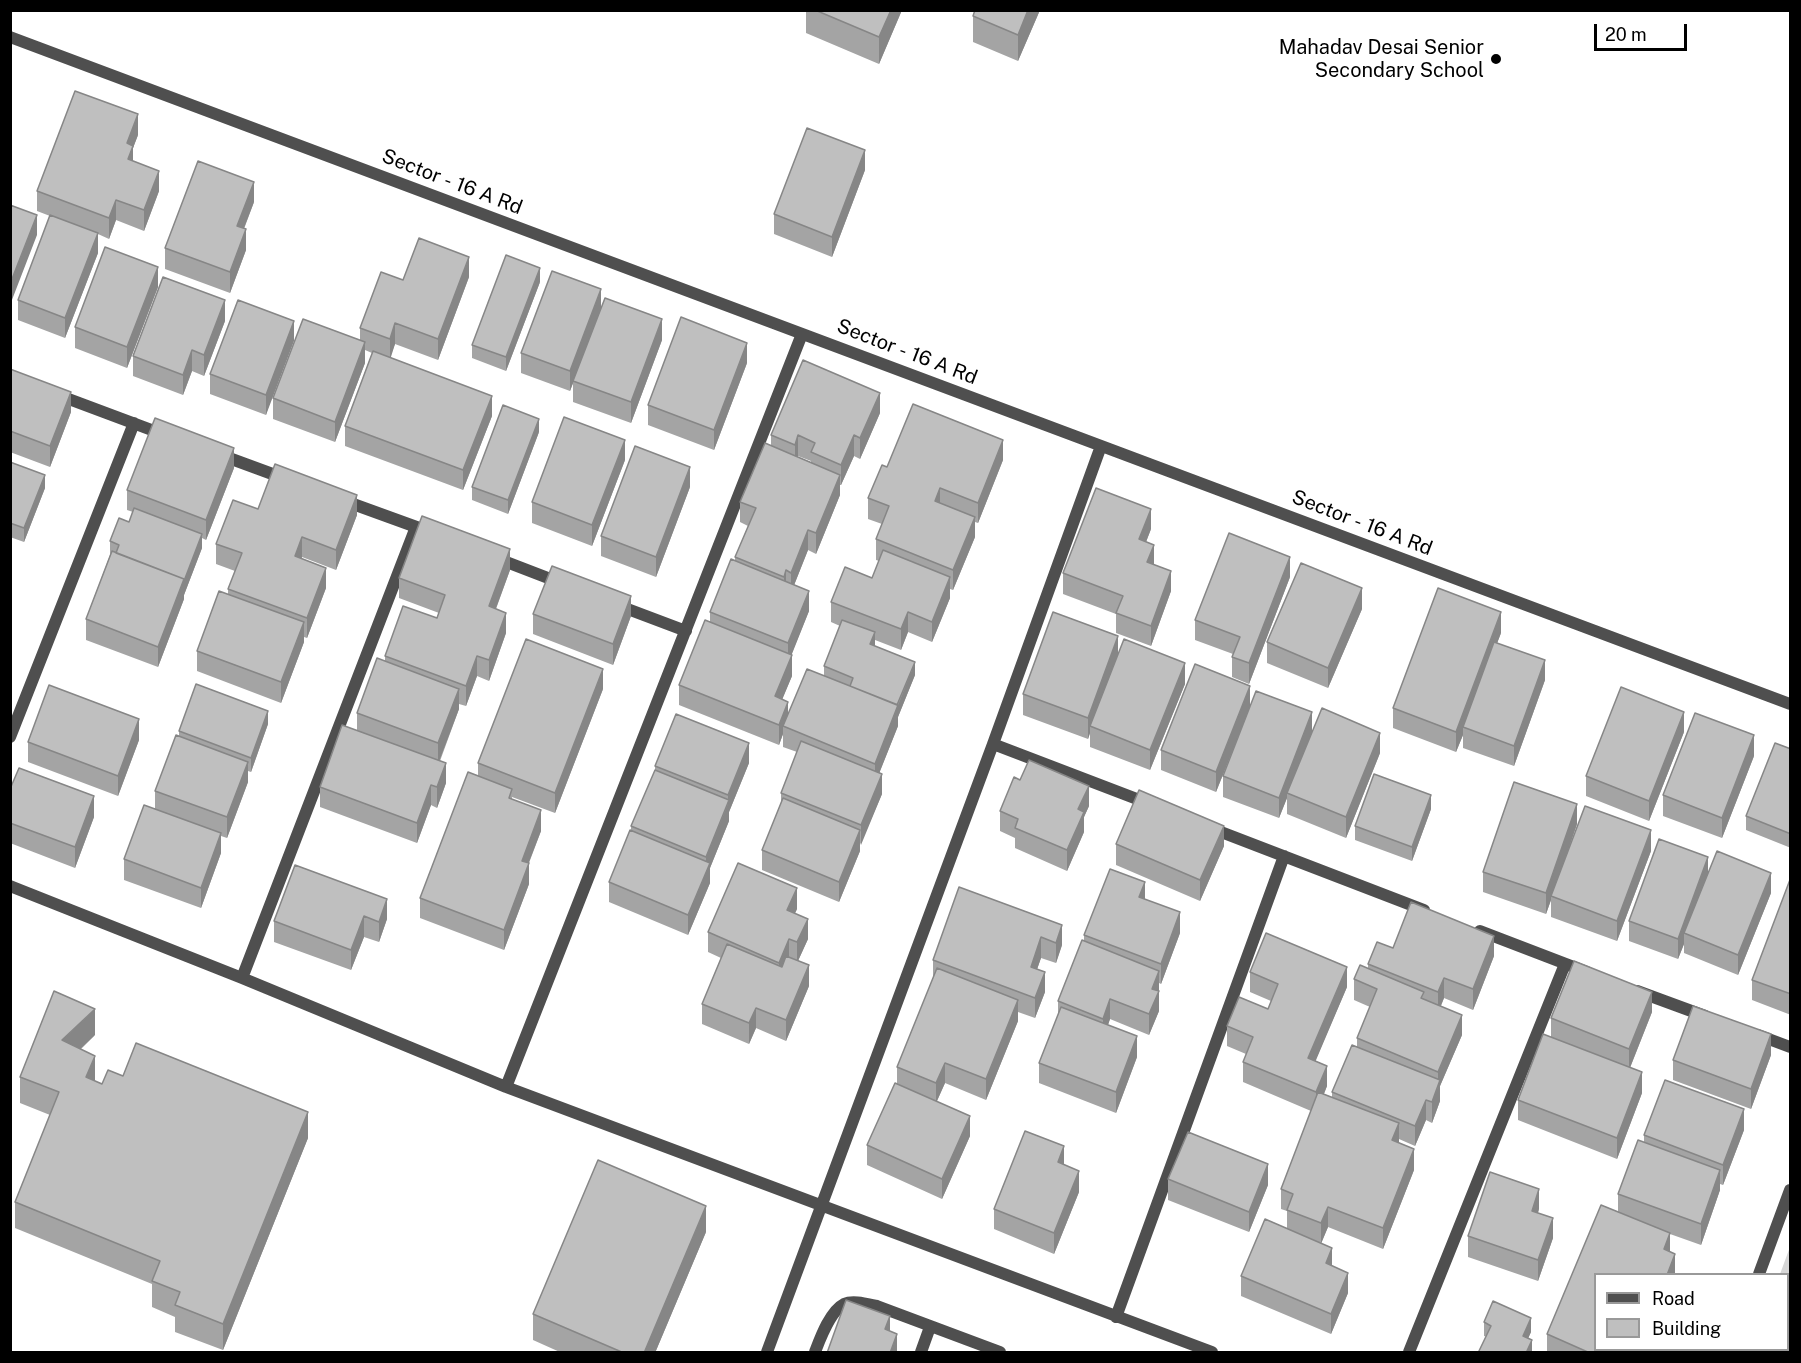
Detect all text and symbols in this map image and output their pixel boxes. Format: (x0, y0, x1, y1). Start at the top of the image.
scale bar (1597, 12, 1690, 50)
text: 20 m (1605, 24, 1647, 45)
place label: Mahadav Desai Senior Secondary School (1279, 36, 1484, 83)
marker: Mahadav Desai Senior Secondary School (1489, 52, 1503, 66)
street label: Sector - 16 A Rd (378, 144, 526, 220)
street label: Sector - 16 A Rd (833, 314, 981, 390)
street label: Sector - 16 A Rd (1288, 485, 1436, 561)
legend (1594, 1273, 1789, 1351)
text: Road (1652, 1288, 1695, 1309)
text: Building (1652, 1318, 1721, 1339)

